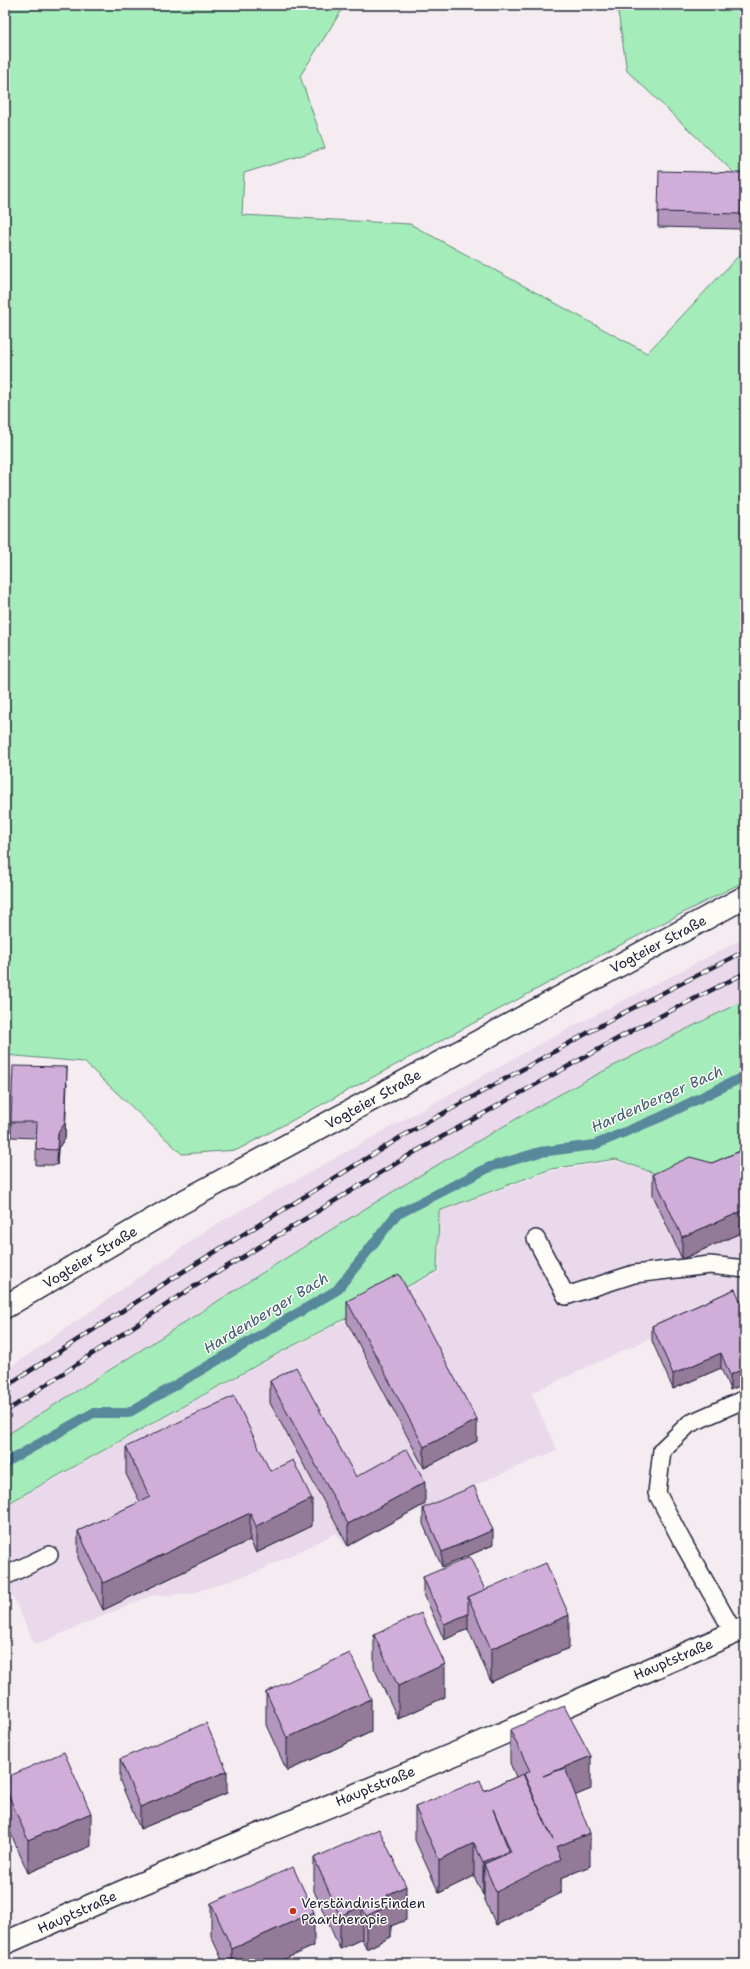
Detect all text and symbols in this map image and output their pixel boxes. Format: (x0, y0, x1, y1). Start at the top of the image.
street label: Vogteier Straße (607, 911, 709, 977)
water label: Hardenberger Bach (588, 1061, 726, 1137)
street label: Vogteier Straße (322, 1065, 424, 1133)
street label: Vogteier Straße (40, 1222, 140, 1292)
water label: Hardenberger Bach (200, 1268, 332, 1358)
street label: Hauptstraße (631, 1634, 716, 1684)
street label: Hauptstraße (332, 1762, 418, 1810)
street label: Hauptstraße (35, 1887, 119, 1937)
place label: VerständnisFinden Paartherapie (301, 1894, 426, 1928)
marker: VerständnisFinden Paartherapie (288, 1906, 298, 1916)

